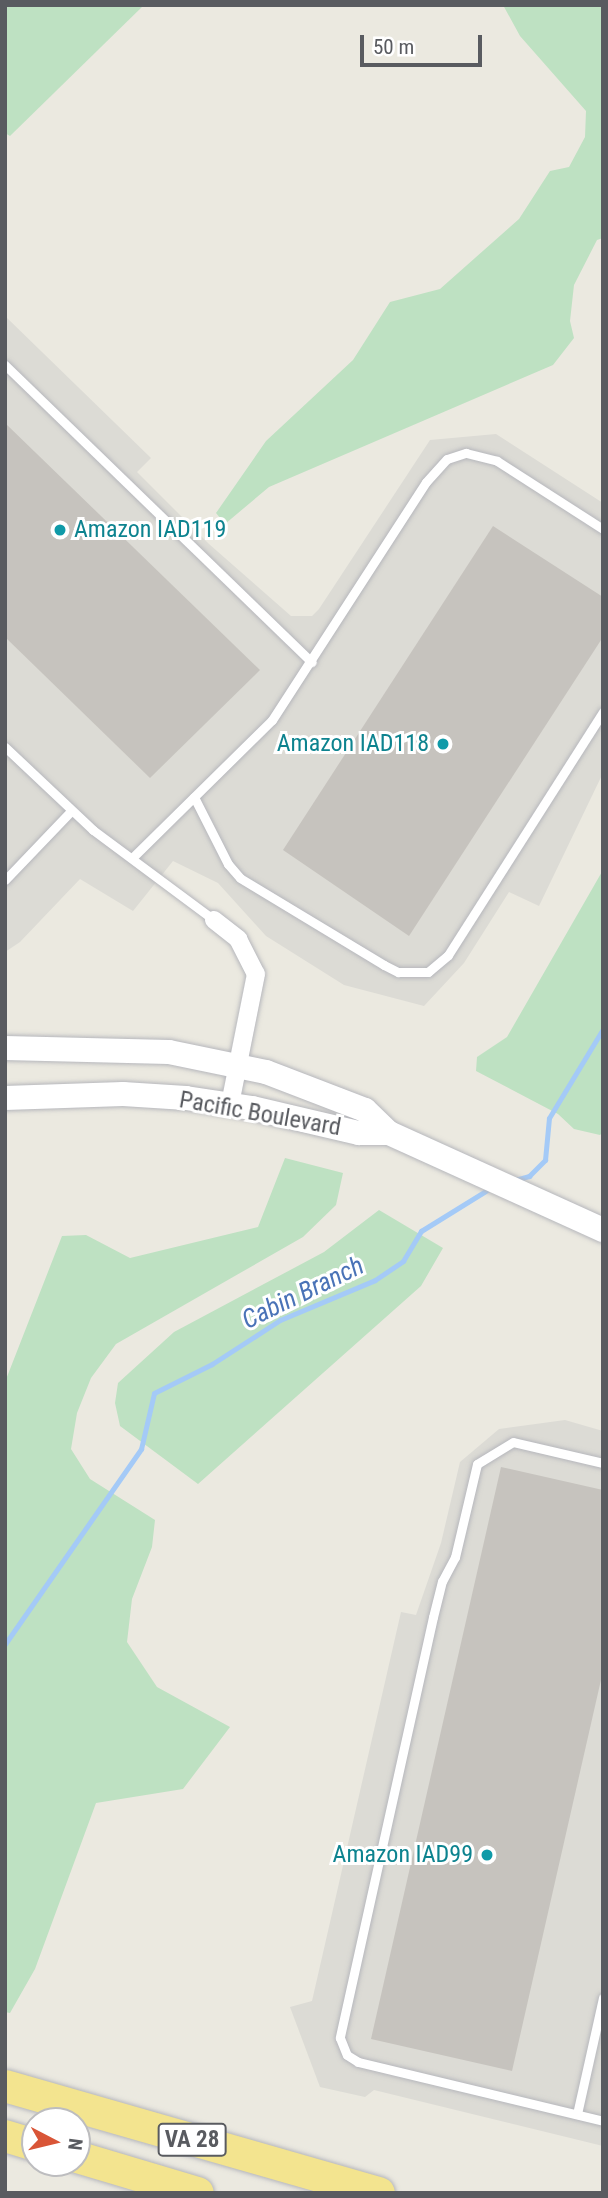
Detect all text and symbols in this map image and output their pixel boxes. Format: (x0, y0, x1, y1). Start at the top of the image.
scale bar (363, 21, 486, 65)
text: 50 m (373, 35, 414, 59)
place label: Amazon IAD119 (74, 516, 226, 544)
marker: Amazon IAD119 (52, 522, 68, 538)
place label: Amazon IAD118 (277, 730, 429, 758)
marker: Amazon IAD118 (435, 736, 451, 752)
street label: Pacific Boulevard (177, 1086, 343, 1142)
water label: Cabin Branch (237, 1250, 369, 1336)
place label: Amazon IAD99 (333, 1841, 473, 1869)
marker: Amazon IAD99 (479, 1847, 495, 1863)
north arrow (21, 2107, 91, 2177)
road number: VA 28 (157, 2120, 227, 2160)
text: N (63, 2137, 87, 2152)

